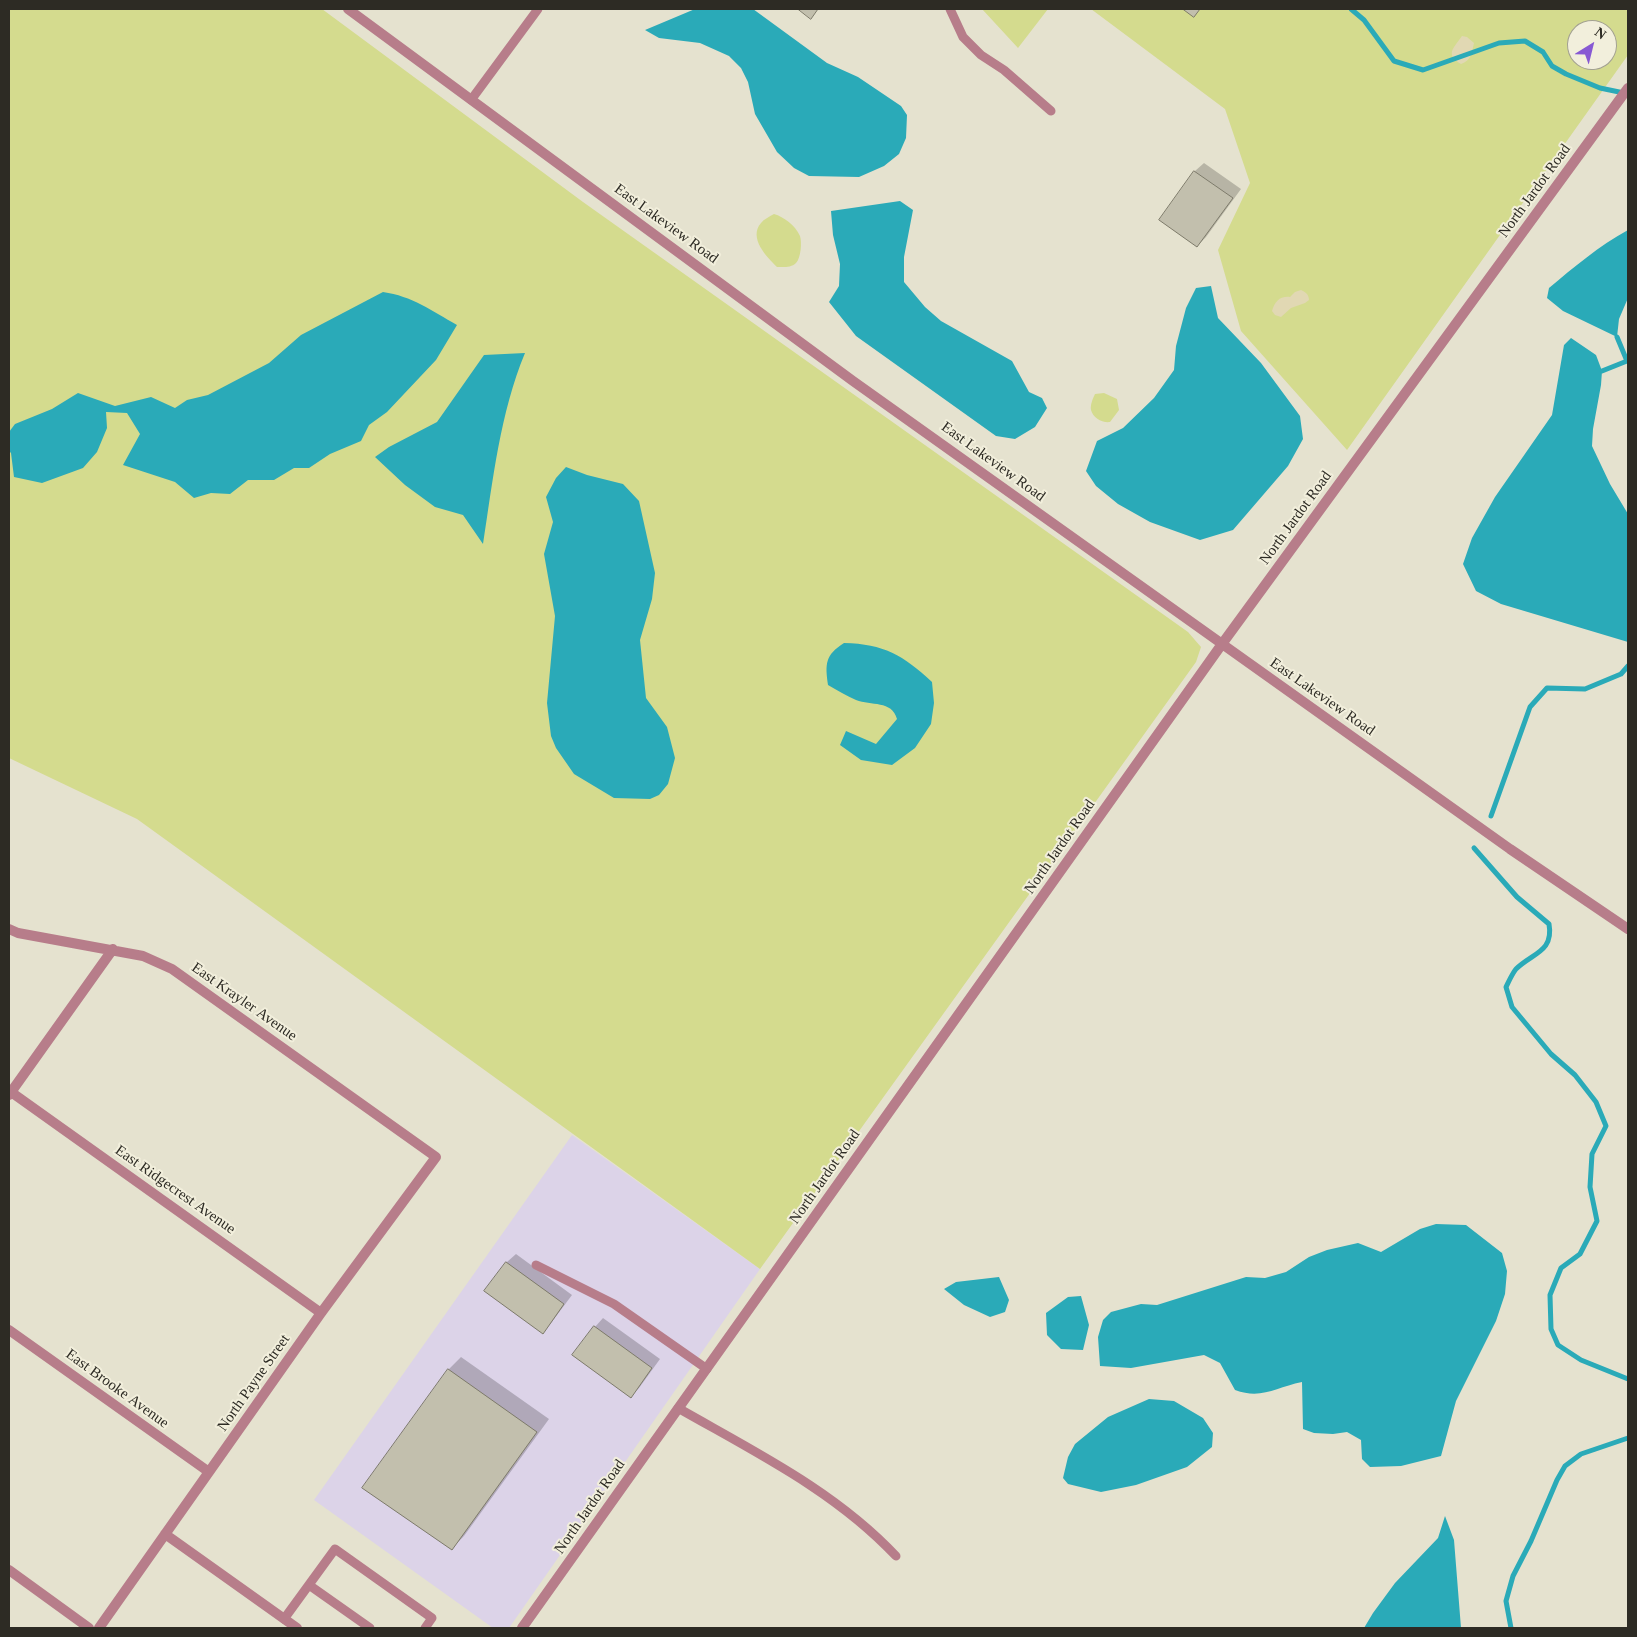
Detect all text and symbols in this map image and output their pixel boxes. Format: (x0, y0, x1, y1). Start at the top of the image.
north arrow (1567, 20, 1617, 70)
text: N (1592, 24, 1609, 42)
street label: North Jardot Road (1495, 141, 1575, 241)
street label: East Lakeview Road (611, 180, 721, 268)
street label: East Lakeview Road (938, 418, 1048, 506)
street label: North Jardot Road (1256, 468, 1336, 568)
street label: East Lakeview Road (1266, 654, 1378, 740)
street label: North Jardot Road (1021, 796, 1099, 898)
street label: East Krayler Avenue (188, 959, 300, 1045)
street label: North Jardot Road (786, 1126, 864, 1228)
street label: East Ridgecrest Avenue (111, 1142, 239, 1238)
street label: North Payne Street (214, 1331, 294, 1435)
street label: East Brooke Avenue (62, 1346, 172, 1432)
street label: North Jardot Road (551, 1456, 629, 1558)

